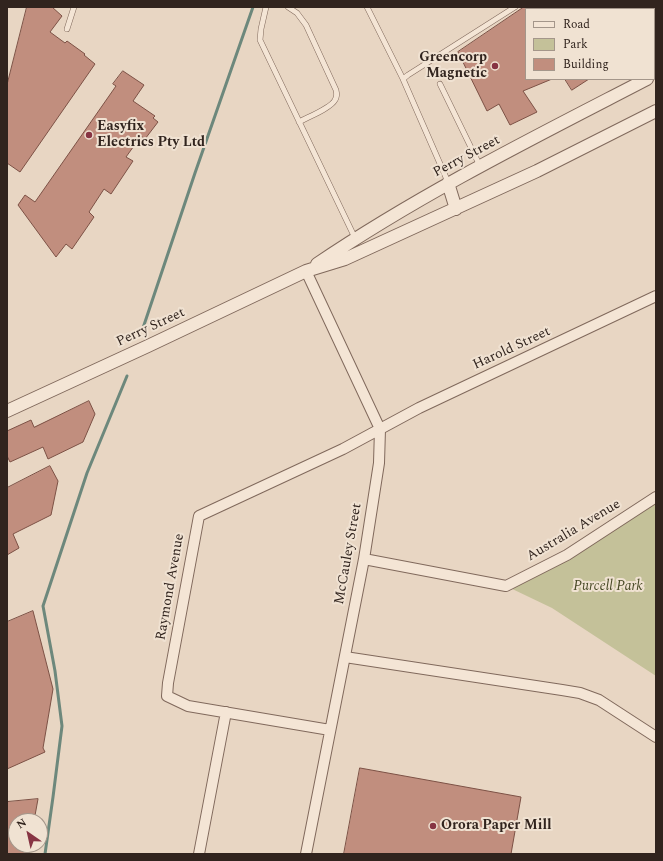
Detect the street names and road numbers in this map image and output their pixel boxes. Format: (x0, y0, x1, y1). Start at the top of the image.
street label: Perry Street (431, 132, 503, 182)
street label: Perry Street (114, 305, 188, 351)
street label: Harold Street (471, 324, 553, 374)
street label: Australia Avenue (524, 496, 624, 566)
street label: McCauley Street (332, 502, 366, 606)
street label: Raymond Avenue (153, 532, 189, 642)

